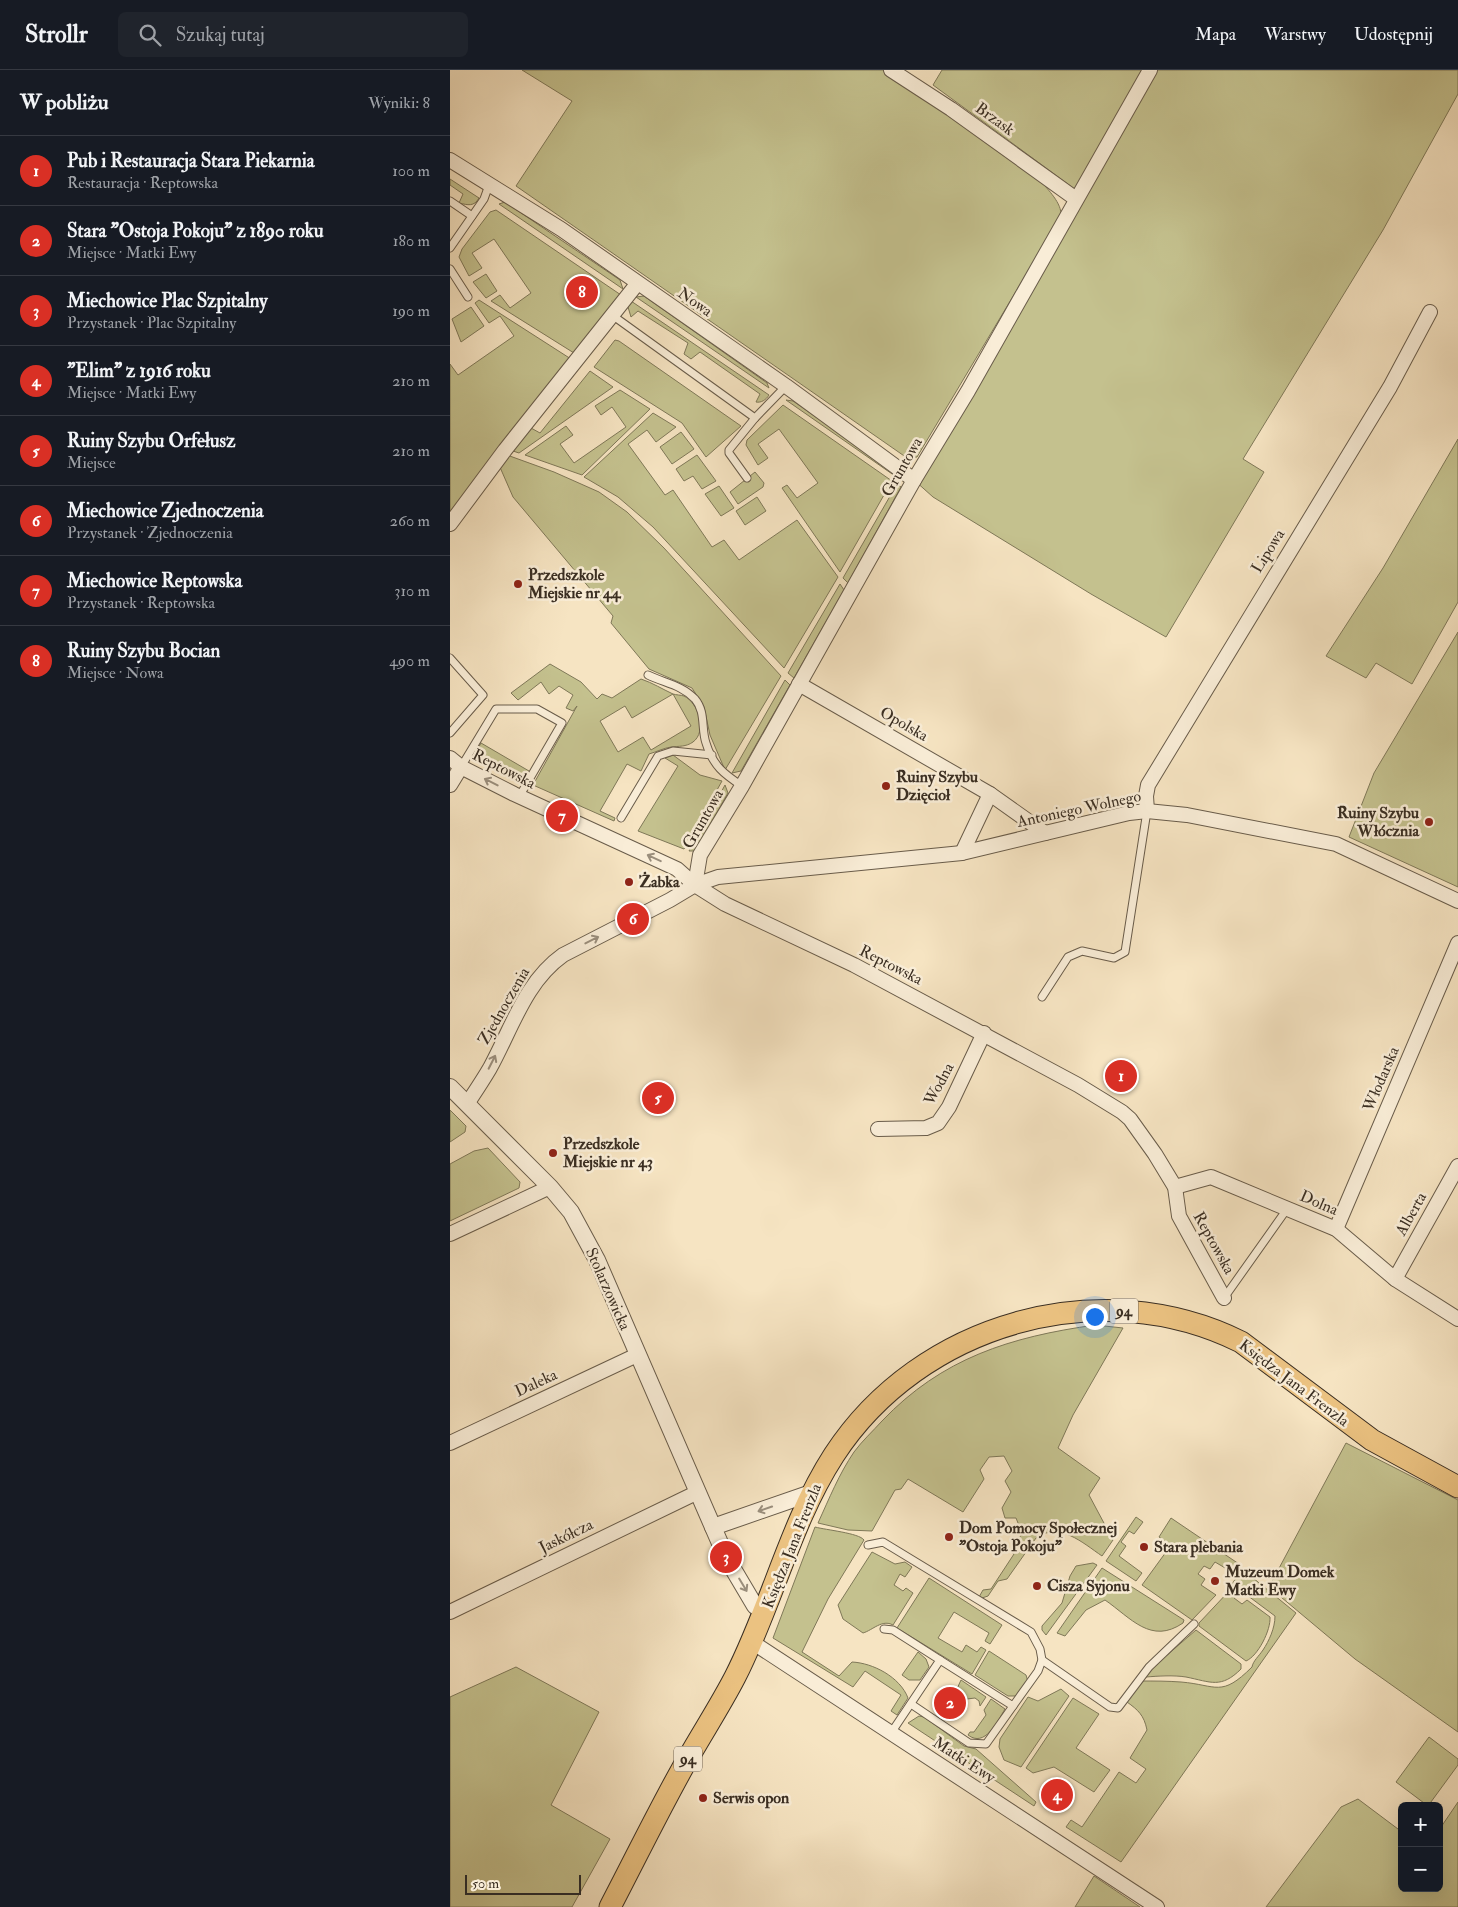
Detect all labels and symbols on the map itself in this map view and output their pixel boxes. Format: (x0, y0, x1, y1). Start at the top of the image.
street label: Brzask (971, 98, 1019, 140)
pin: 8 (566, 273, 598, 311)
street label: Nowa (674, 283, 717, 321)
street label: Gruntowa (877, 433, 927, 500)
street label: Lipowa (1247, 525, 1290, 577)
place label: Przedszkole Miejskie nr 44 (527, 565, 622, 603)
marker: Przedszkole Miejskie nr 44 (512, 578, 524, 590)
street label: Opolska (876, 702, 932, 747)
street label: Reptowska (469, 745, 539, 794)
place label: Ruiny Szybu Dzięcioł (896, 767, 979, 805)
one-way arrow (484, 777, 499, 786)
marker: Ruiny Szybu Dzięcioł (880, 780, 892, 792)
street label: Gruntowa (678, 785, 728, 852)
street label: Antoniego Wolnego (1014, 786, 1143, 832)
pin: 7 (546, 797, 578, 835)
place label: Ruiny Szybu Włócznia (1337, 803, 1420, 841)
marker: Ruiny Szybu Włócznia (1423, 816, 1435, 828)
one-way arrow (647, 853, 662, 863)
place label: Żabka (639, 871, 680, 892)
marker: Żabka (623, 876, 635, 888)
pin: 6 (617, 900, 649, 938)
one-way arrow (584, 935, 599, 945)
street label: Reptowska (856, 941, 926, 990)
street label: Zjednoczenia (474, 963, 534, 1048)
street label: Włodarska (1358, 1043, 1404, 1115)
one-way arrow (487, 1055, 497, 1070)
pin: 1 (1105, 1057, 1137, 1095)
street label: Wodna (919, 1059, 959, 1110)
pin: 5 (642, 1079, 674, 1117)
place label: Przedszkole Miejskie nr 43 (562, 1134, 653, 1172)
marker: Przedszkole Miejskie nr 43 (547, 1147, 559, 1159)
street label: Dolna (1297, 1186, 1342, 1220)
street label: Alberta (1391, 1188, 1431, 1240)
street label: Reptowska (1188, 1208, 1240, 1279)
street label: Stolarzowicka (581, 1245, 635, 1334)
road number: 94 (1110, 1298, 1138, 1324)
your location (1082, 1304, 1108, 1330)
street label: Księdza Jana Frenzla (1234, 1335, 1353, 1432)
street label: Daleka (512, 1364, 561, 1401)
street label: Księdza Jana Frenzla (758, 1480, 827, 1612)
one-way arrow (758, 1505, 773, 1514)
street label: Jaskółcza (535, 1514, 597, 1559)
place label: Dom Pomocy Społecznej "Ostoja Pokoju" (959, 1518, 1117, 1556)
marker: Dom Pomocy Społecznej "Ostoja Pokoju" (943, 1531, 955, 1543)
place label: Stara plebania (1154, 1537, 1243, 1558)
pin: 3 (710, 1538, 742, 1576)
marker: Stara plebania (1138, 1541, 1150, 1553)
place label: Muzeum Domek Matki Ewy (1224, 1562, 1335, 1601)
marker: Muzeum Domek Matki Ewy (1209, 1575, 1221, 1587)
place label: Cisza Syjonu (1047, 1576, 1130, 1597)
one-way arrow (738, 1578, 748, 1592)
marker: Cisza Syjonu (1031, 1580, 1043, 1592)
pin: 2 (934, 1684, 966, 1722)
street label: Matki Ewy (929, 1732, 1000, 1788)
road number: 94 (674, 1746, 702, 1772)
pin: 4 (1041, 1776, 1073, 1814)
place label: Serwis opon (713, 1788, 790, 1809)
marker: Serwis opon (697, 1792, 709, 1804)
scale bar (465, 1872, 581, 1895)

